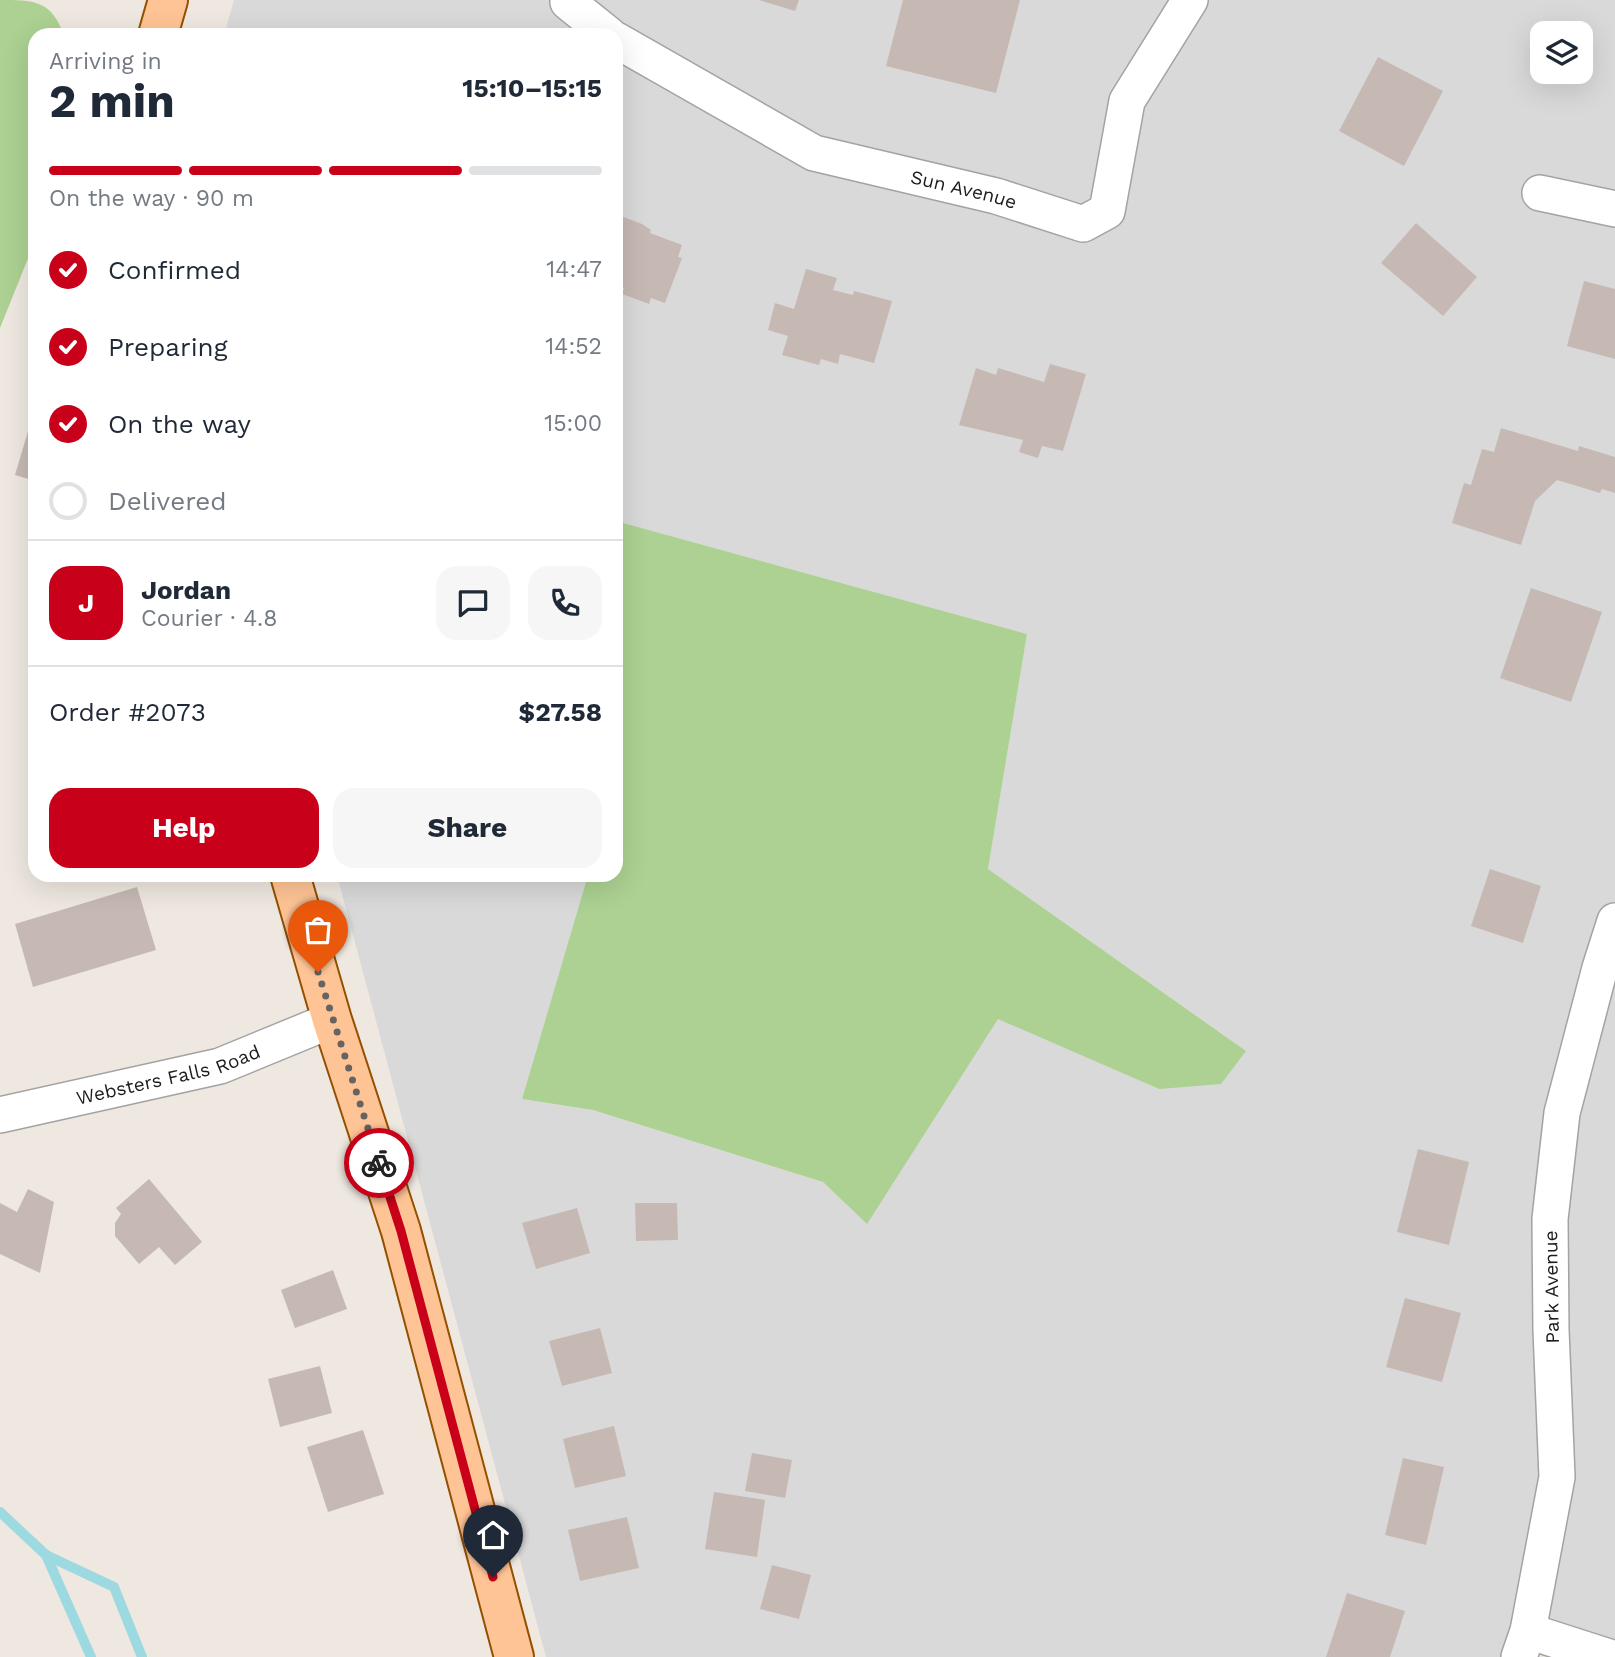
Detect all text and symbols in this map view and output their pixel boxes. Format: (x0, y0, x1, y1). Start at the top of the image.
map controls (1530, 21, 1593, 84)
button: layers (1530, 21, 1593, 84)
text: Arriving in (49, 48, 162, 75)
text: 15:10–15:15 (462, 73, 602, 103)
text: 2 min (49, 74, 175, 128)
street label: Sun Avenue (908, 165, 1020, 214)
text: On the way · 90 m (49, 185, 254, 212)
icon: check (49, 251, 87, 289)
text: Confirmed (108, 255, 241, 285)
text: 14:47 (546, 256, 602, 283)
icon: check (49, 328, 87, 366)
text: Preparing (108, 332, 228, 362)
text: 14:52 (545, 333, 602, 360)
icon: check (49, 405, 87, 443)
text: On the way (108, 409, 251, 439)
text: 15:00 (544, 410, 602, 437)
text: Delivered (108, 486, 227, 516)
button: chat (436, 566, 510, 640)
button: phone (528, 566, 602, 640)
text: Jordan (141, 575, 231, 605)
text: J (78, 588, 94, 618)
text: Courier · 4.8 (141, 605, 277, 632)
text: Order #2073 (49, 697, 206, 727)
text: $27.58 (519, 697, 602, 727)
button: Help (49, 788, 319, 868)
button: Share (333, 788, 602, 868)
pin (288, 900, 348, 972)
icon: bag (299, 911, 337, 949)
street label: Websters Falls Road (74, 1040, 264, 1110)
courier (344, 1128, 414, 1198)
icon: bike (360, 1144, 398, 1182)
street label: Park Avenue (1539, 1230, 1564, 1344)
pin (463, 1505, 523, 1577)
icon: home (474, 1516, 512, 1554)

